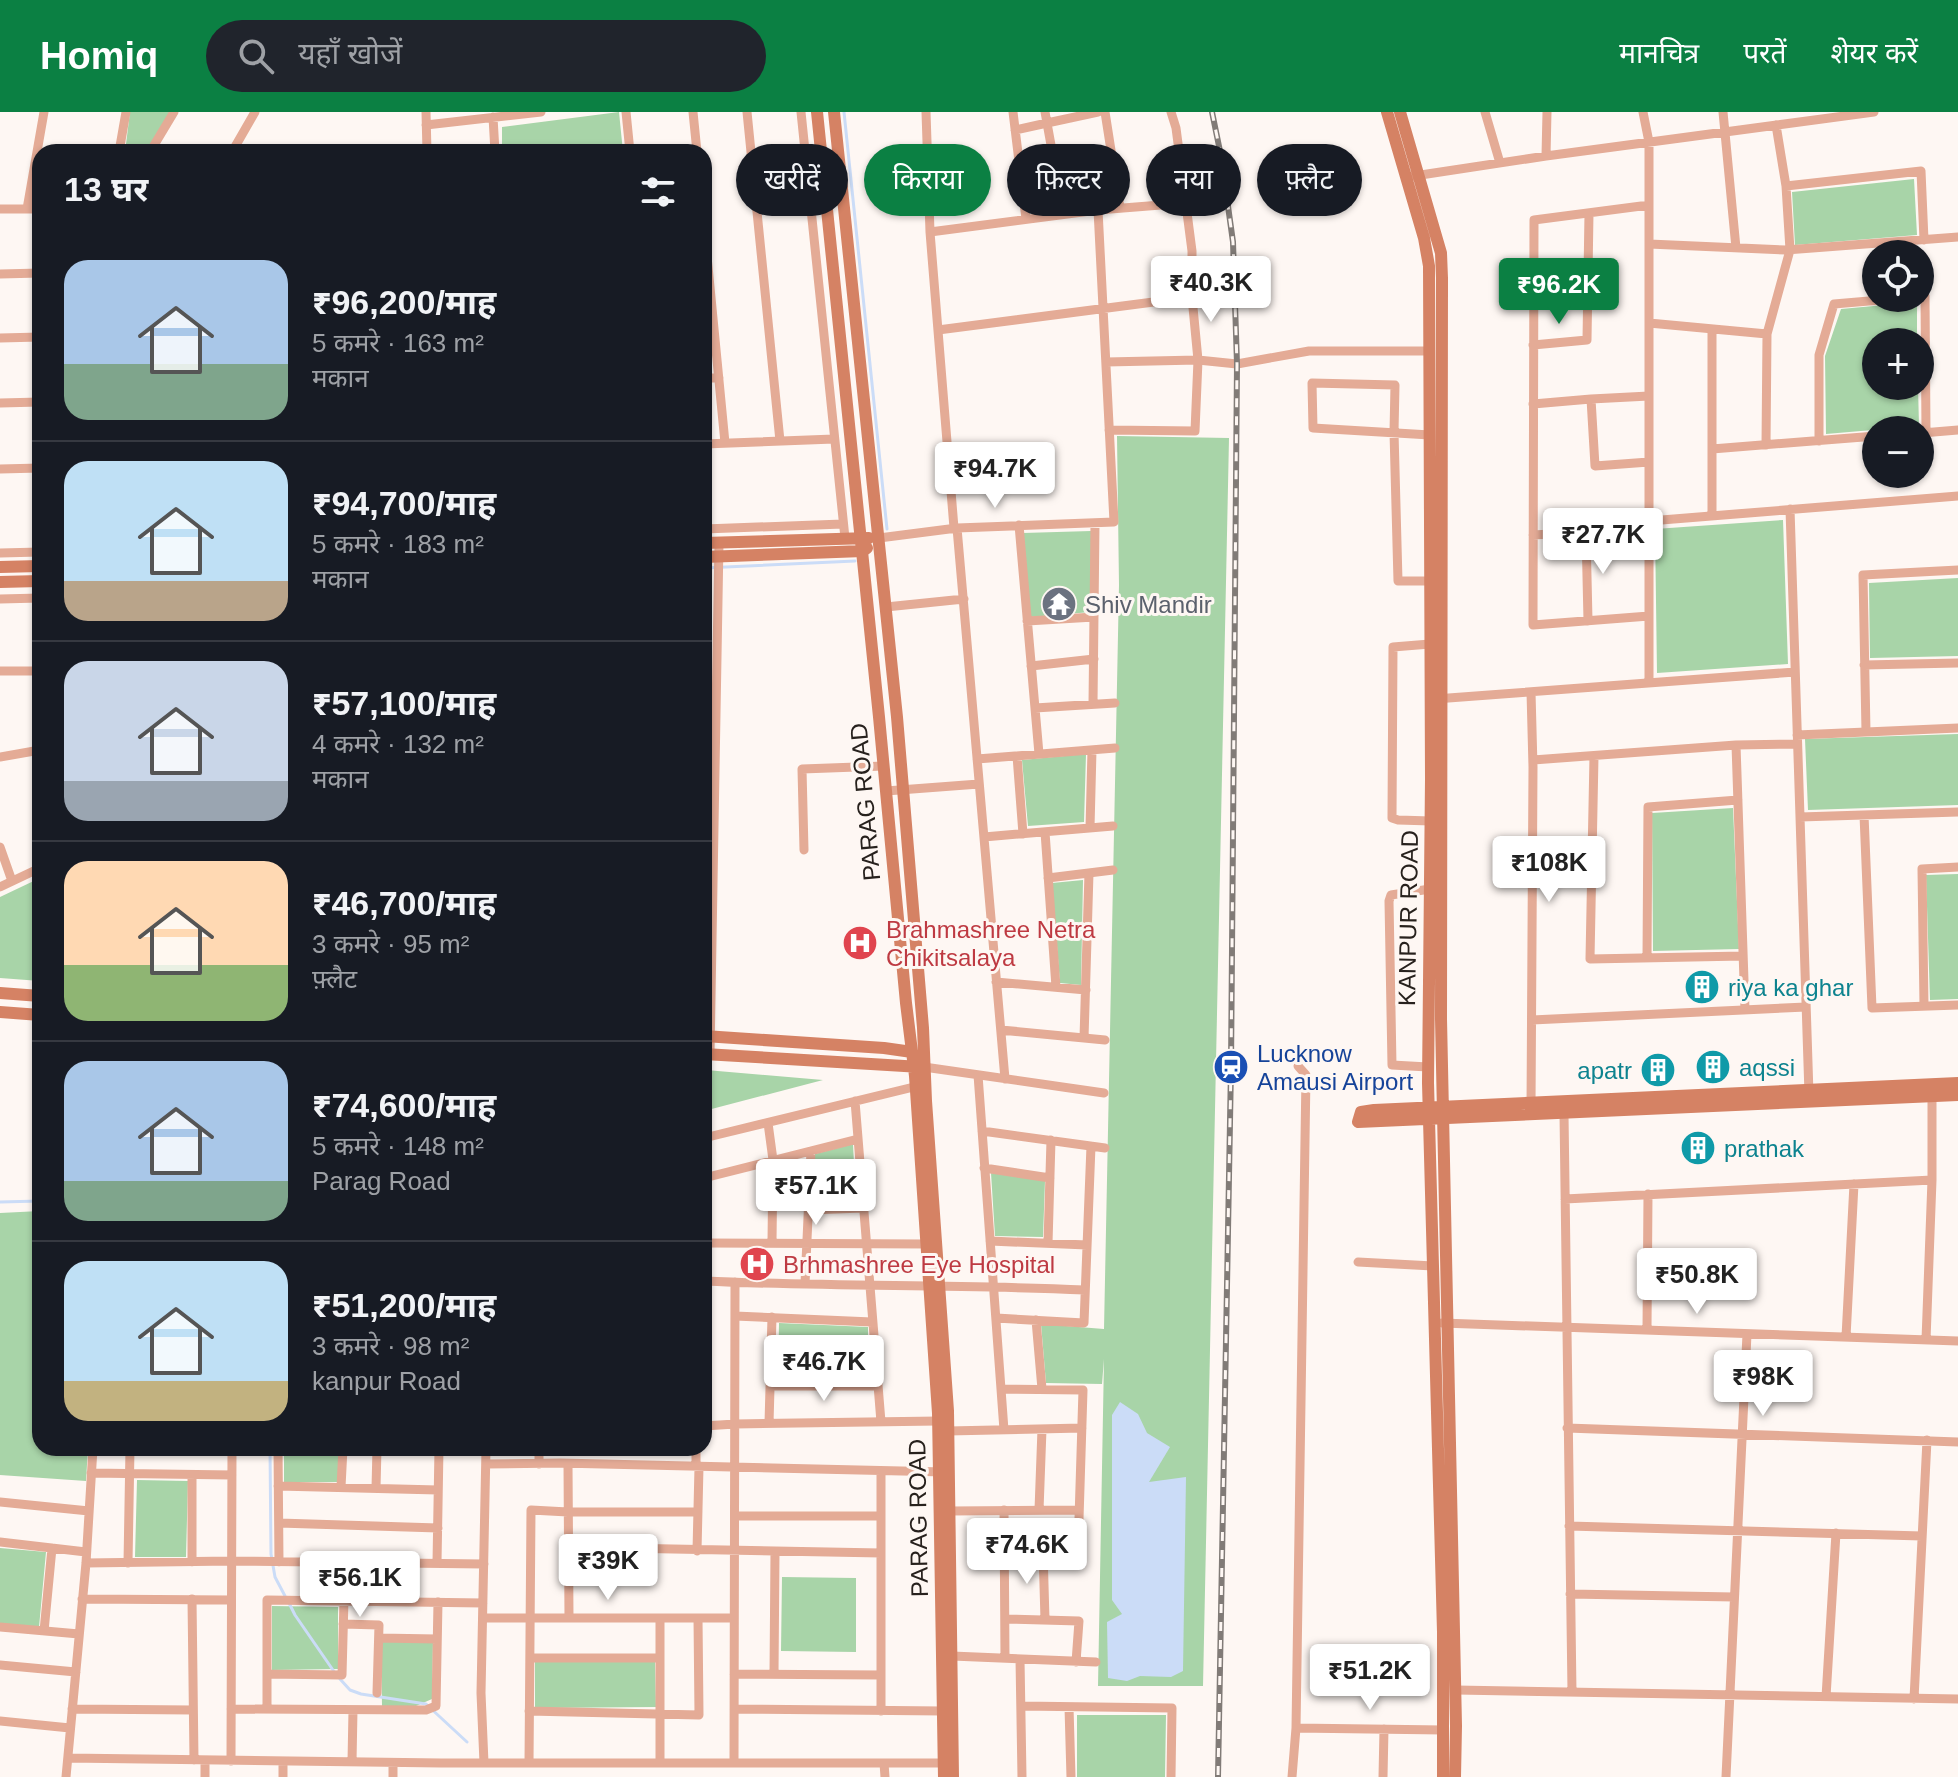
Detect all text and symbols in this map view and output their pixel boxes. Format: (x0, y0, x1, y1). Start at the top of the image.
search box (206, 20, 766, 92)
icon: search (234, 34, 278, 78)
text: Homiq (40, 35, 158, 77)
text: यहाँ खोजें (298, 37, 402, 70)
text: मानचित्र (1619, 38, 1699, 69)
text: परतें (1743, 38, 1787, 69)
text: शेयर करें (1831, 38, 1918, 69)
chip: खरीदें (736, 144, 848, 216)
chip: किराया (864, 144, 991, 216)
chip: फ़िल्टर (1007, 144, 1130, 216)
chip: नया (1146, 144, 1241, 216)
chip: फ़्लैट (1257, 144, 1362, 216)
text: 13 घर (64, 170, 148, 208)
icon: filters (636, 170, 680, 214)
map controls (1862, 240, 1934, 488)
button: locate (1862, 240, 1934, 312)
pin: ₹40.3K (1146, 256, 1276, 324)
pin: ₹96.2K (1494, 258, 1624, 326)
text: ₹40.3K (1169, 267, 1253, 297)
text: ₹96.2K (1517, 269, 1601, 299)
text: ₹96,200/माह (312, 283, 496, 321)
icon: home (128, 292, 224, 388)
text: 5 कमरे · 163 m² (312, 328, 484, 358)
button: + (1862, 328, 1934, 400)
text: मकान (312, 363, 369, 393)
button: − (1862, 416, 1934, 488)
pin: ₹94.7K (930, 442, 1060, 510)
text: ₹94.7K (953, 453, 1037, 483)
text: ₹94,700/माह (312, 484, 496, 522)
icon: home (128, 493, 224, 589)
pin: ₹27.7K (1538, 508, 1668, 576)
text: ₹27.7K (1561, 519, 1645, 549)
text: 5 कमरे · 183 m² (312, 529, 484, 559)
text: मकान (312, 564, 369, 594)
temple icon: Shiv Mandir (1040, 585, 1078, 623)
place label: Shiv Mandir (1085, 591, 1212, 618)
text: ₹57,100/माह (312, 684, 496, 722)
icon: home (128, 693, 224, 789)
street label: PARAG ROAD (845, 722, 885, 882)
text: 4 कमरे · 132 m² (312, 729, 484, 759)
text: मकान (312, 764, 369, 794)
street label: KANPUR ROAD (1393, 830, 1423, 1006)
pin: ₹108K (1493, 836, 1605, 904)
text: ₹108K (1510, 847, 1588, 877)
text: ₹46,700/माह (312, 884, 496, 922)
icon: home (128, 893, 224, 989)
place label: Brahmashree Netra Chikitsalaya (886, 916, 1096, 971)
hospital icon: Brahmashree Netra Chikitsalaya (841, 924, 879, 962)
text: 3 कमरे · 95 m² (312, 929, 469, 959)
text: फ़्लैट (312, 964, 357, 994)
building icon: riya ka ghar (1683, 968, 1721, 1006)
place label: riya ka ghar (1728, 974, 1853, 1001)
place label: Lucknow Amausi Airport (1257, 1040, 1413, 1095)
station icon: Lucknow Amausi Airport (1212, 1048, 1250, 1086)
building icon: aqssi (1694, 1048, 1732, 1086)
building icon: apatr (1639, 1051, 1677, 1089)
place label: aqssi (1739, 1054, 1795, 1081)
place label: apatr (1577, 1057, 1632, 1084)
text: ₹74,600/माह (312, 1086, 496, 1124)
icon: home (128, 1093, 224, 1189)
building icon: prathak (1679, 1129, 1717, 1167)
text: 5 कमरे · 148 m² (312, 1131, 484, 1161)
place label: prathak (1724, 1135, 1805, 1162)
pin: ₹57.1K (751, 1159, 881, 1227)
text: Parag Road (312, 1166, 451, 1196)
text: ₹57.1K (774, 1170, 858, 1200)
hospital icon: Brhmashree Eye Hospital (738, 1245, 776, 1283)
pin: ₹50.8K (1632, 1248, 1762, 1316)
place label: Brhmashree Eye Hospital (783, 1251, 1055, 1278)
text: ₹50.8K (1655, 1259, 1739, 1289)
text: ₹51,200/माह (312, 1286, 496, 1324)
icon: home (128, 1293, 224, 1389)
text: 3 कमरे · 98 m² (312, 1331, 469, 1361)
pin: ₹46.7K (759, 1335, 889, 1403)
text: ₹46.7K (782, 1346, 866, 1376)
pin: ₹98K (1716, 1350, 1810, 1418)
text: ₹98K (1732, 1361, 1794, 1391)
text: kanpur Road (312, 1366, 461, 1396)
street label: PARAG ROAD (903, 1439, 933, 1597)
pin: ₹74.6K (962, 1518, 1092, 1586)
text: ₹74.6K (985, 1529, 1069, 1559)
pin: ₹39K (561, 1534, 655, 1602)
text: ₹39K (577, 1545, 639, 1575)
pin: ₹56.1K (295, 1551, 425, 1619)
text: ₹56.1K (318, 1562, 402, 1592)
pin: ₹51.2K (1305, 1644, 1435, 1712)
text: ₹51.2K (1328, 1655, 1412, 1685)

